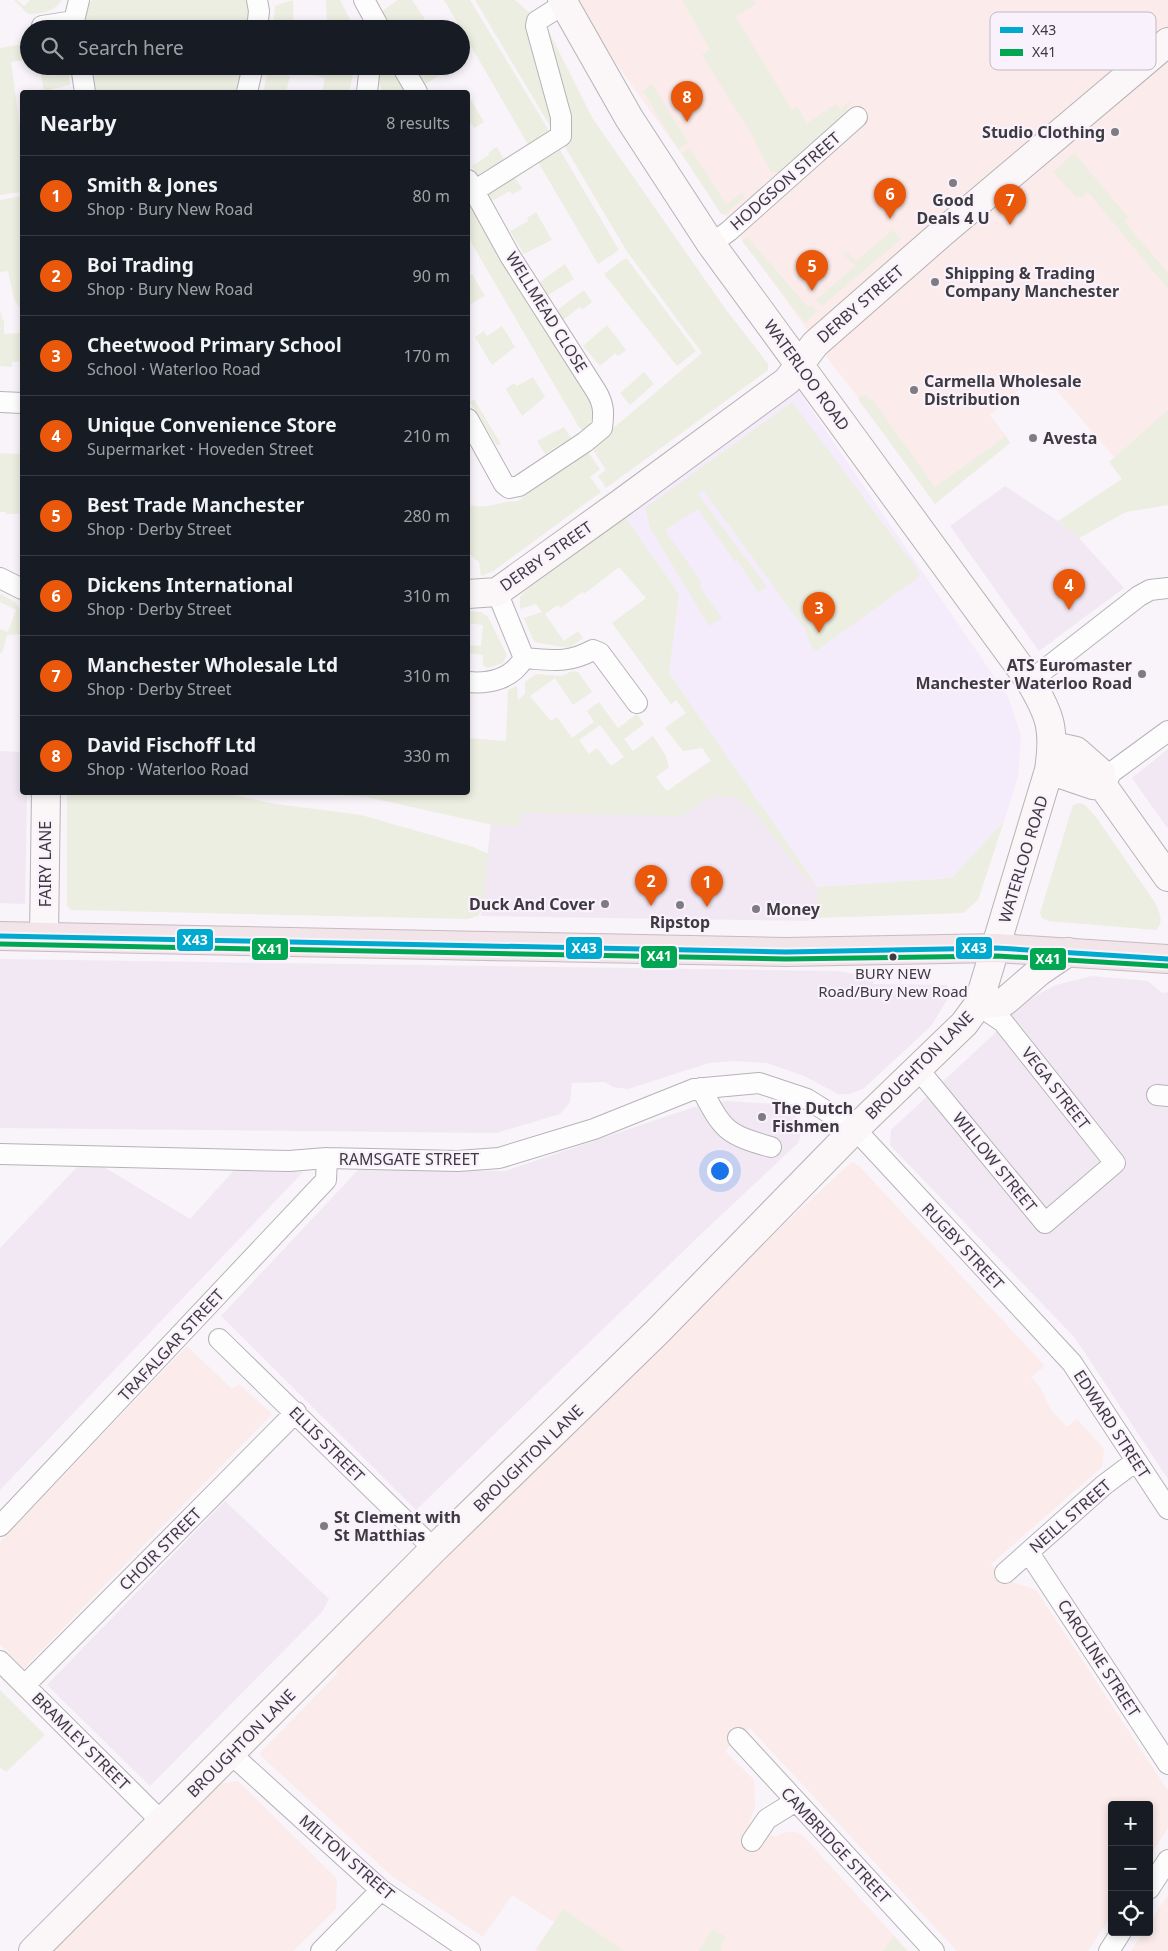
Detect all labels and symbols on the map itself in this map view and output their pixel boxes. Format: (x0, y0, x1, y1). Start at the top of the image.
legend (990, 12, 1156, 70)
text: X43 (1032, 20, 1056, 39)
text: X41 (1032, 42, 1056, 61)
pin: 8 (671, 81, 703, 122)
place label: Studio Clothing (982, 121, 1105, 143)
marker: Studio Clothing (1109, 126, 1121, 138)
street label: HODGSON STREET (725, 127, 845, 235)
marker: Good Deals 4 U (947, 177, 959, 189)
pin: 6 (874, 178, 906, 219)
pin: 7 (994, 184, 1026, 225)
place label: Good Deals 4 U (916, 189, 990, 229)
street label: WELLMEAD CLOSE (501, 247, 593, 377)
pin: 5 (796, 250, 828, 291)
street label: DERBY STREET (812, 260, 908, 348)
place label: Shipping & Trading Company Manchester (945, 262, 1119, 302)
marker: Shipping & Trading Company Manchester (929, 276, 941, 288)
street label: WATERLOO ROAD (759, 315, 855, 435)
place label: Carmella Wholesale Distribution (924, 370, 1082, 410)
marker: Carmella Wholesale Distribution (908, 384, 920, 396)
place label: Avesta (1043, 427, 1097, 449)
marker: Avesta (1027, 432, 1039, 444)
street label: DERBY STREET (495, 516, 597, 596)
pin: 4 (1053, 569, 1085, 610)
pin: 3 (803, 592, 835, 633)
place label: ATS Euromaster Manchester Waterloo Road (915, 654, 1132, 694)
marker: ATS Euromaster Manchester Waterloo Road (1136, 668, 1148, 680)
street label: WATERLOO ROAD (993, 793, 1053, 925)
street label: FAIRY LANE (34, 821, 56, 907)
pin: 2 (635, 865, 667, 906)
pin: 1 (691, 866, 723, 907)
place label: Duck And Cover (469, 893, 595, 915)
marker: Duck And Cover (599, 898, 611, 910)
place label: Money (766, 898, 821, 920)
marker: Ripstop (674, 899, 686, 911)
marker: Money (750, 903, 762, 915)
place label: Ripstop (650, 911, 710, 933)
line badge: X43 (176, 928, 214, 952)
text: X43 (182, 930, 208, 949)
line badge: X43 (565, 936, 603, 960)
line badge: X43 (955, 936, 993, 960)
line badge: X41 (251, 937, 289, 961)
text: X43 (571, 938, 597, 957)
text: X43 (961, 938, 987, 957)
text: X41 (257, 939, 283, 958)
line badge: X41 (640, 945, 678, 969)
text: X41 (646, 946, 672, 965)
line badge: X41 (1029, 947, 1067, 971)
text: X41 (1035, 949, 1061, 968)
marker: BURY NEW Road/Bury New Road (888, 952, 898, 962)
place label: BURY NEW Road/Bury New Road (818, 963, 968, 1001)
street label: BROUGHTON LANE (860, 1006, 978, 1124)
street label: VEGA STREET (1017, 1042, 1095, 1134)
place label: The Dutch Fishmen (772, 1097, 853, 1137)
street label: WILLOW STREET (948, 1107, 1042, 1217)
marker: The Dutch Fishmen (756, 1111, 768, 1123)
street label: RAMSGATE STREET (339, 1148, 479, 1170)
your location (707, 1158, 733, 1184)
street label: RUGBY STREET (917, 1198, 1009, 1294)
street label: TRAFALGAR STREET (113, 1284, 229, 1406)
street label: EDWARD STREET (1069, 1366, 1155, 1482)
street label: BROUGHTON LANE (468, 1400, 588, 1516)
street label: ELLIS STREET (284, 1401, 370, 1487)
street label: NEILL STREET (1024, 1474, 1116, 1558)
street label: CHOIR STREET (114, 1503, 206, 1595)
place label: St Clement with St Matthias (334, 1506, 461, 1546)
marker: St Clement with St Matthias (318, 1520, 330, 1532)
street label: CAROLINE STREET (1053, 1595, 1145, 1721)
street label: BROUGHTON LANE (182, 1684, 300, 1802)
street label: BRAMLEY STREET (27, 1687, 135, 1795)
street label: CAMBRIDGE STREET (776, 1782, 896, 1908)
street label: MILTON STREET (295, 1809, 399, 1905)

